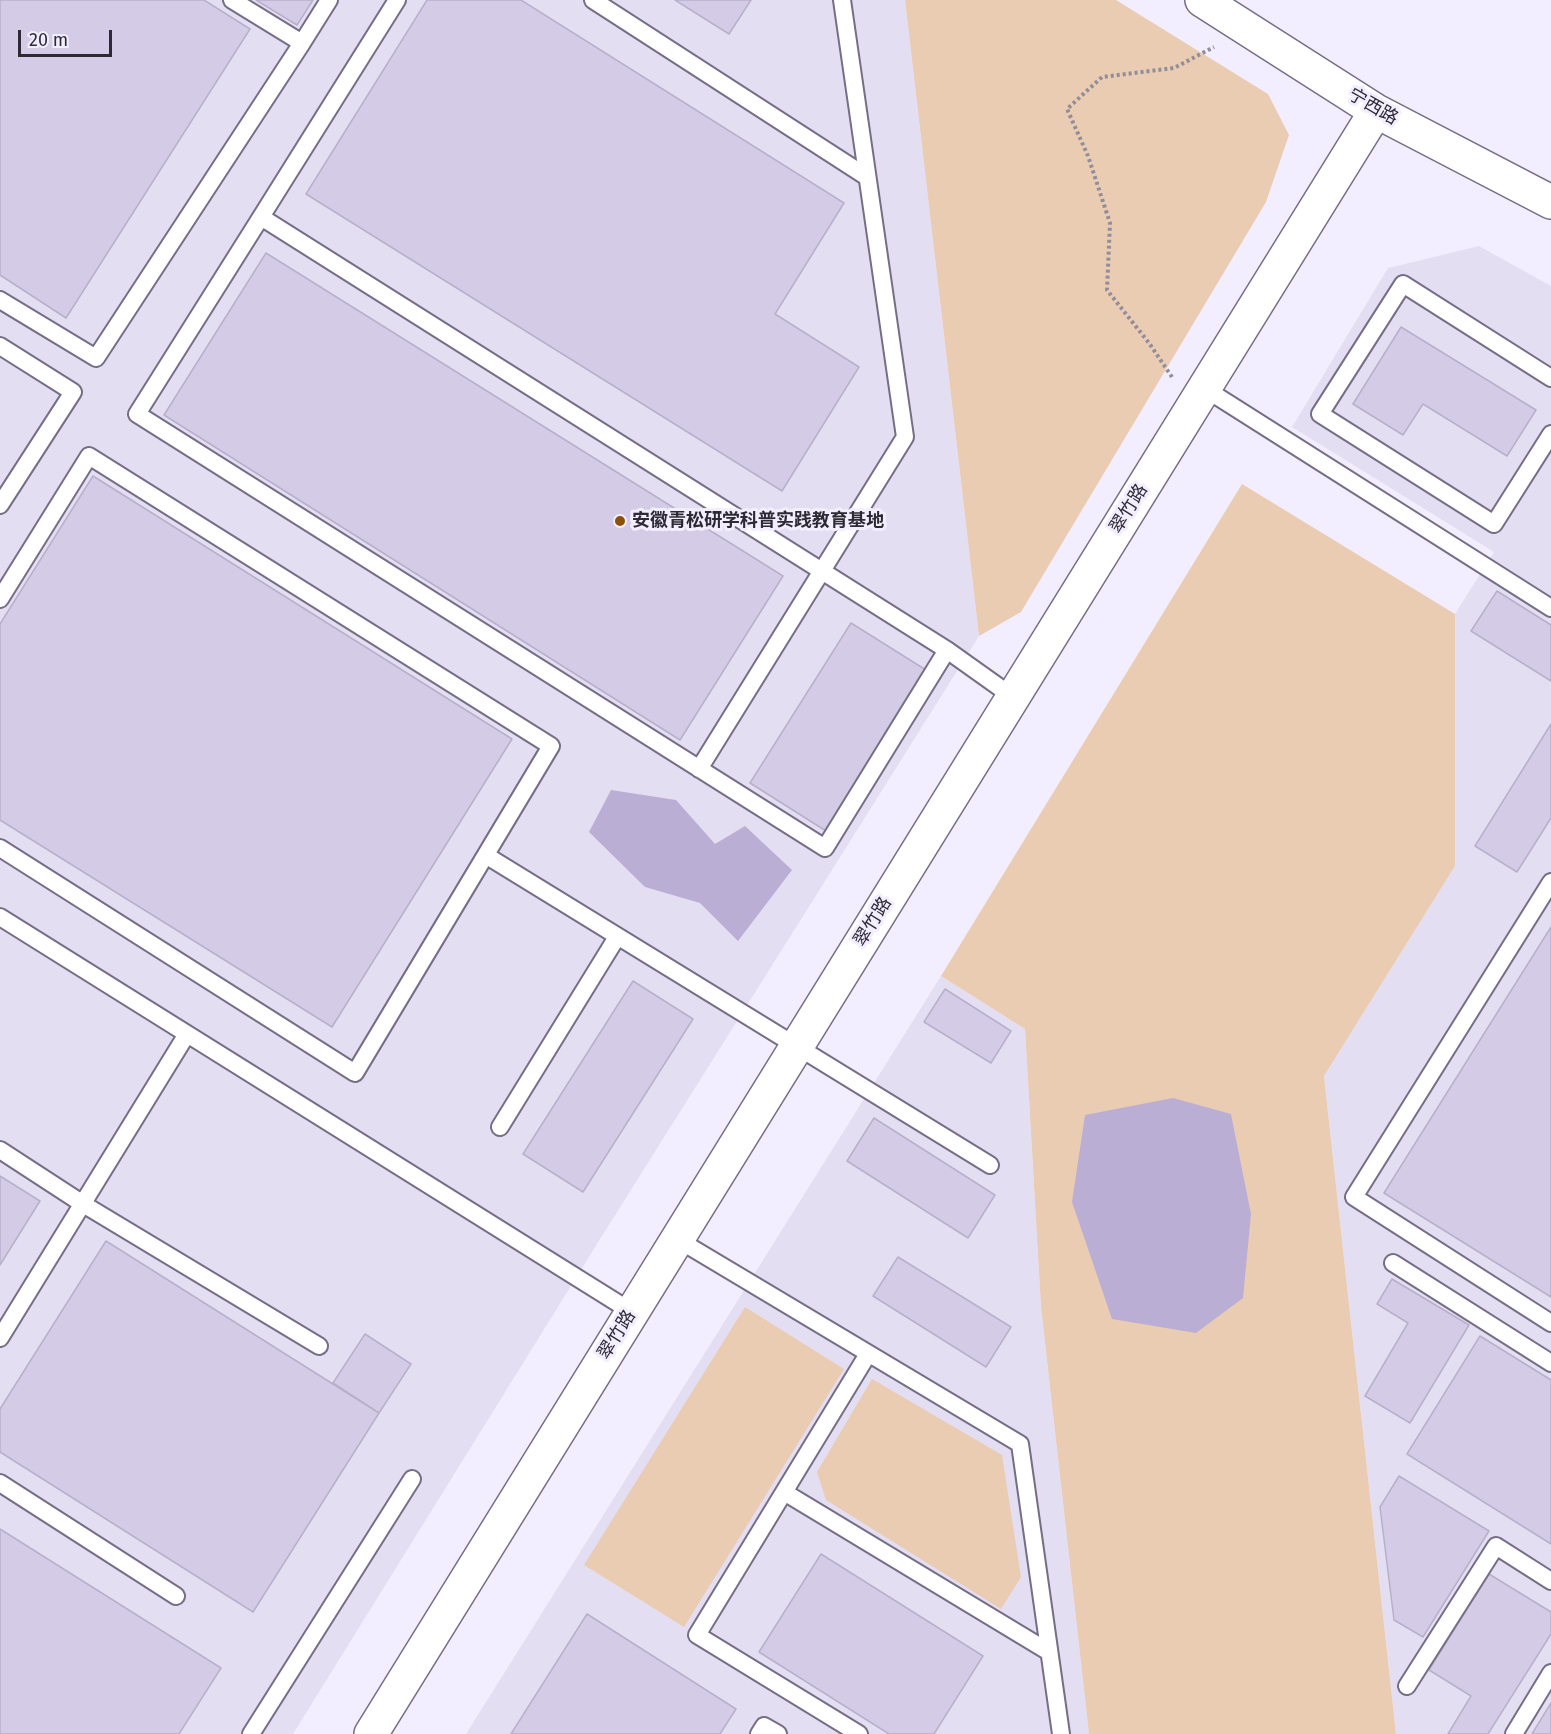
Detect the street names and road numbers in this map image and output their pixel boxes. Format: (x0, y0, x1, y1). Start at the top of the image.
street label: 宁西路 (1344, 84, 1402, 130)
street label: 翠竹路 (1106, 480, 1152, 538)
street label: 翠竹路 (850, 893, 896, 951)
street label: 翠竹路 (594, 1306, 640, 1364)

